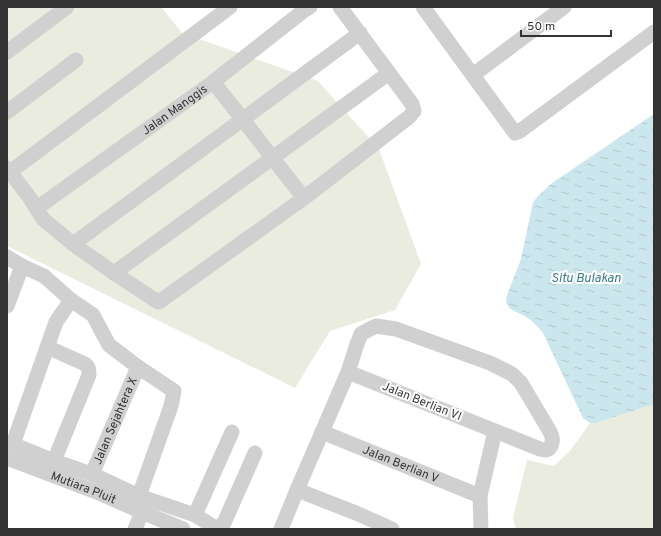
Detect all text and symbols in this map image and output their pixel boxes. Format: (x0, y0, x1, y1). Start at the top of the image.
scale bar (521, 12, 611, 38)
text: 50 m (527, 19, 555, 35)
street label: Jalan Manggis (139, 82, 211, 139)
water label: Situ Bulakan (551, 271, 621, 287)
street label: Jalan Sejahtera X (90, 375, 142, 467)
street label: Jalan Berlian VI (380, 379, 464, 425)
street label: Jalan Berlian V (360, 442, 441, 488)
street label: Mutiara Pluit (48, 468, 118, 509)

